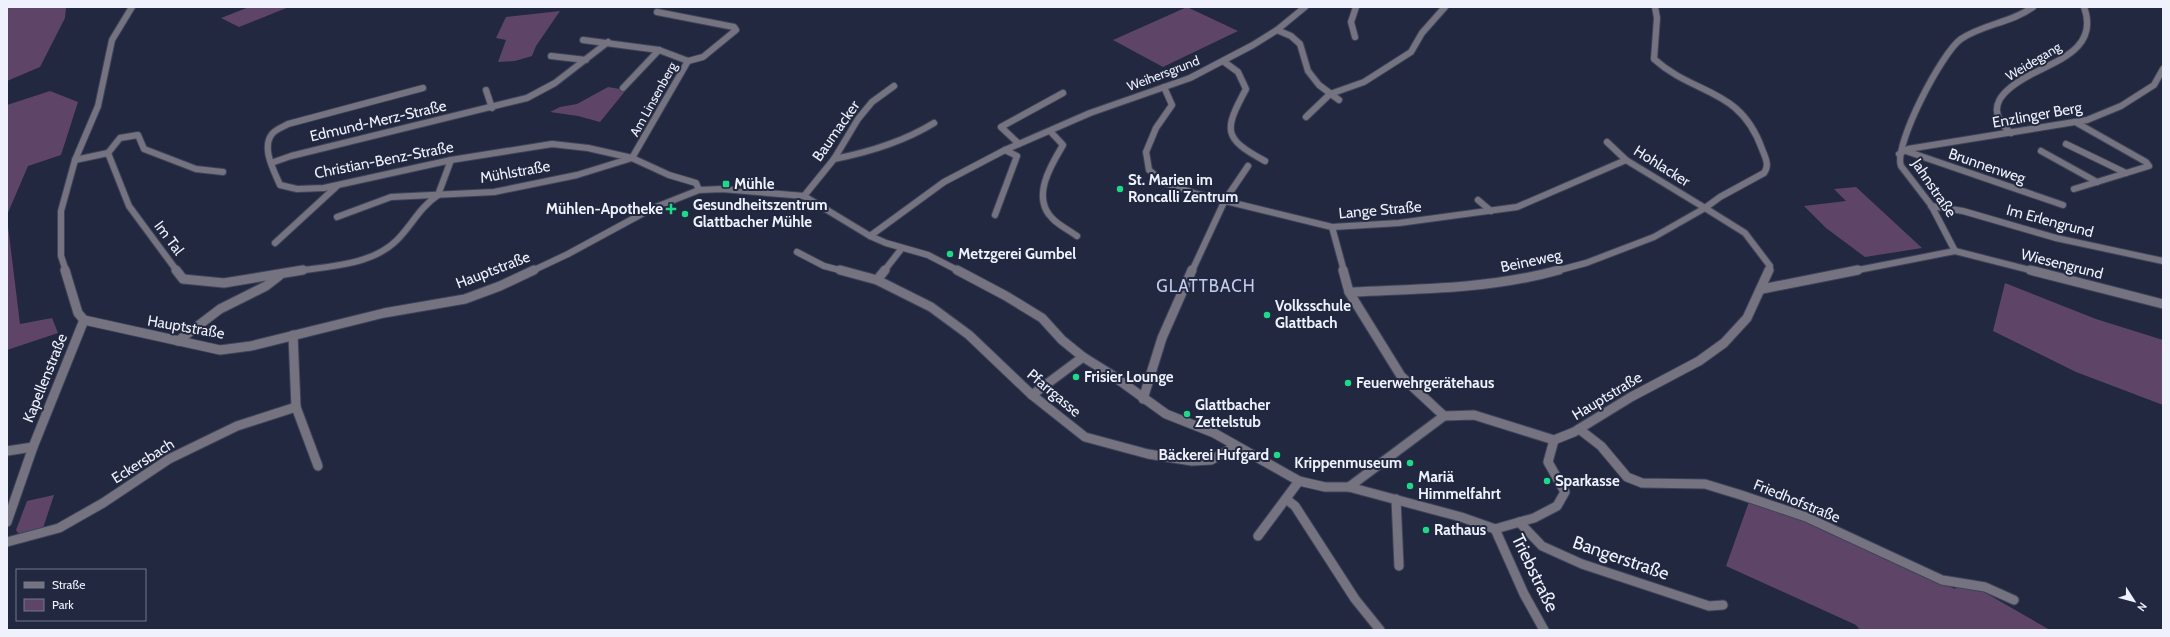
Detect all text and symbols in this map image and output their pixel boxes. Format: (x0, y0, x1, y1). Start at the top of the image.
street label: Weidegang (2003, 38, 2064, 84)
street label: Weihersgrund (1125, 52, 1201, 94)
street label: Am Linsenberg (626, 59, 680, 139)
street label: Edmund-Merz-Straße (308, 96, 448, 145)
street label: Baumacker (809, 97, 864, 165)
street label: Enzlinger Berg (1991, 98, 2084, 132)
street label: Christian-Benz-Straße (313, 138, 455, 182)
street label: Hohlacker (1630, 142, 1694, 190)
street label: Brunnenweg (1946, 144, 2028, 188)
street label: Jahnstraße (1907, 154, 1960, 221)
street label: Mühlstraße (479, 157, 552, 187)
place label: St. Marien im Roncalli Zentrum (1128, 171, 1238, 206)
place label: Mühle (734, 175, 775, 193)
marker: Mühle (721, 179, 731, 189)
marker: St. Marien im Roncalli Zentrum (1115, 184, 1125, 194)
place label: Gesundheitszentrum Glattbacher Mühle (693, 196, 828, 231)
street label: Lange Straße (1338, 197, 1423, 223)
place label: Mühlen-Apotheke (546, 200, 663, 218)
street label: Im Erlengrund (2004, 201, 2096, 241)
marker: Mühlen-Apotheke (666, 204, 676, 214)
marker: Gesundheitszentrum Glattbacher Mühle (680, 209, 690, 219)
street label: Im Tal (150, 217, 188, 259)
place label: Metzgerei Gumbel (958, 245, 1076, 263)
street label: Wiesengrund (2019, 245, 2105, 283)
street label: Beineweg (1499, 246, 1564, 276)
street label: Hauptstraße (453, 247, 533, 292)
marker: Metzgerei Gumbel (945, 249, 955, 259)
district label: GLATTBACH (1156, 276, 1256, 296)
place label: Volksschule Glattbach (1275, 297, 1351, 332)
marker: Volksschule Glattbach (1262, 310, 1272, 320)
street label: Hauptstraße (146, 311, 226, 343)
street label: Kapellenstraße (19, 331, 71, 425)
street label: Pfarrgasse (1023, 365, 1085, 421)
place label: Frisier Lounge (1084, 368, 1174, 386)
street label: Hauptstraße (1569, 368, 1645, 424)
marker: Frisier Lounge (1071, 372, 1081, 382)
place label: Feuerwehrgerätehaus (1356, 374, 1494, 392)
marker: Feuerwehrgerätehaus (1343, 378, 1353, 388)
place label: Glattbacher Zettelstub (1195, 396, 1270, 431)
marker: Glattbacher Zettelstub (1182, 409, 1192, 419)
street label: Eckersbach (108, 435, 178, 487)
place label: Bäckerei Hufgard (1159, 446, 1269, 464)
marker: Bäckerei Hufgard (1272, 450, 1282, 460)
place label: Krippenmuseum (1294, 454, 1402, 472)
marker: Krippenmuseum (1405, 458, 1415, 468)
place label: Mariä Himmelfahrt (1418, 468, 1501, 503)
place label: Sparkasse (1555, 472, 1620, 490)
street label: Friedhofstraße (1751, 475, 1843, 527)
marker: Sparkasse (1542, 476, 1552, 486)
marker: Mariä Himmelfahrt (1405, 481, 1415, 491)
place label: Rathaus (1434, 521, 1486, 539)
marker: Rathaus (1421, 525, 1431, 535)
street label: Triebstraße (1507, 530, 1563, 616)
street label: Bangerstraße (1570, 531, 1672, 585)
legend (16, 569, 146, 621)
text: Straße (52, 577, 85, 592)
north arrow (2114, 581, 2154, 621)
text: Park (52, 597, 74, 612)
text: N (2134, 600, 2150, 614)

